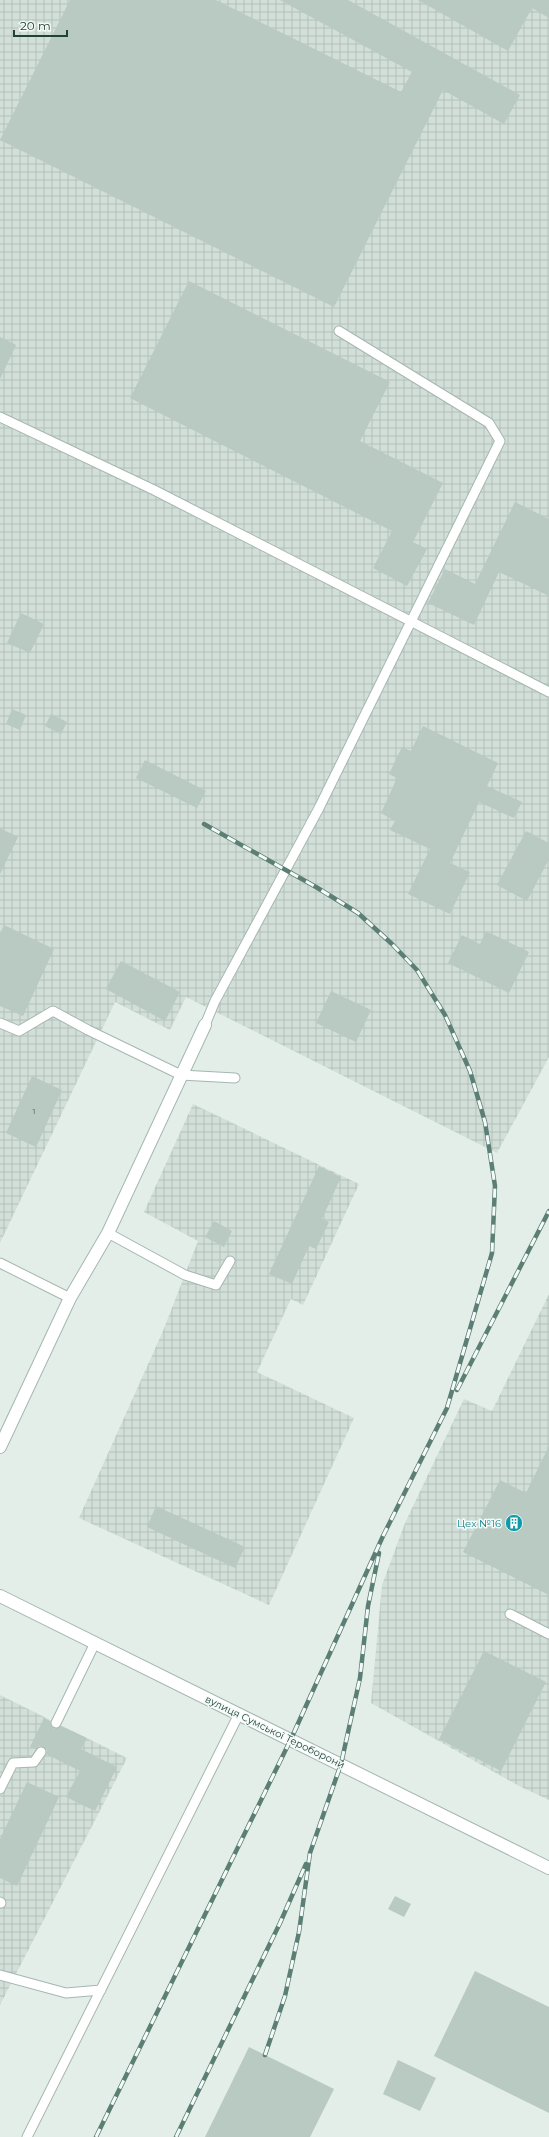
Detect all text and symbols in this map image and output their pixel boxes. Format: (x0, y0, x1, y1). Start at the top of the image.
scale bar (14, 12, 67, 38)
text: 20 m (20, 18, 51, 33)
house number: 1 (33, 1106, 35, 1116)
building icon: Цех №16 (504, 1513, 524, 1533)
place label: Цех №16 (457, 1517, 501, 1530)
street label: вулиця Сумської Тероборони (203, 1692, 347, 1772)

